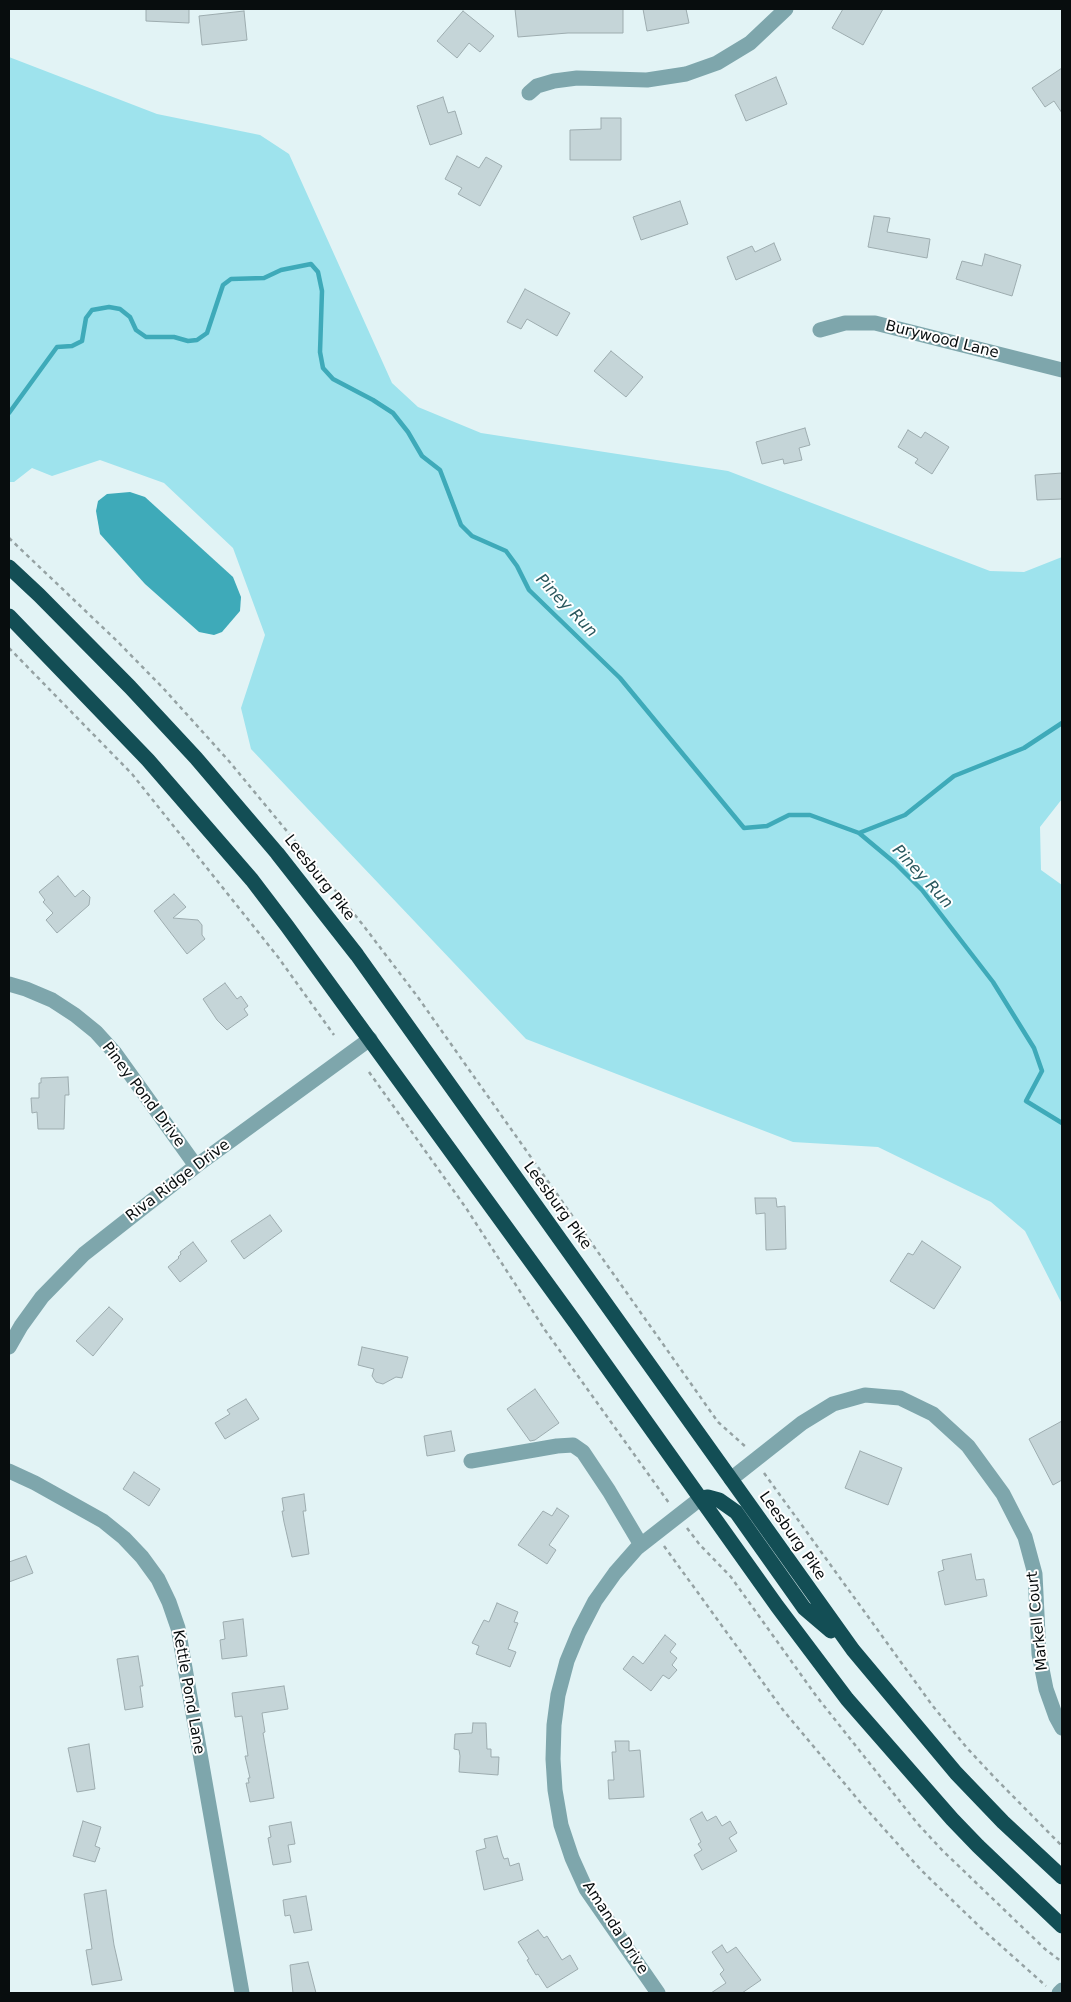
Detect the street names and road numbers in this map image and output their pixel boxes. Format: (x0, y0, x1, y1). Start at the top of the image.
street label: Burywood Lane (884, 317, 1000, 363)
street label: Leesburg Pike (280, 832, 358, 924)
street label: Piney Pond Drive (98, 1039, 188, 1151)
street label: Riva Ridge Drive (123, 1136, 233, 1226)
street label: Leesburg Pike (519, 1159, 595, 1253)
street label: Leesburg Pike (755, 1488, 829, 1584)
street label: Markell Court (1024, 1570, 1052, 1672)
street label: Kettle Pond Lane (168, 1628, 208, 1756)
street label: Amanda Drive (578, 1878, 652, 1978)

